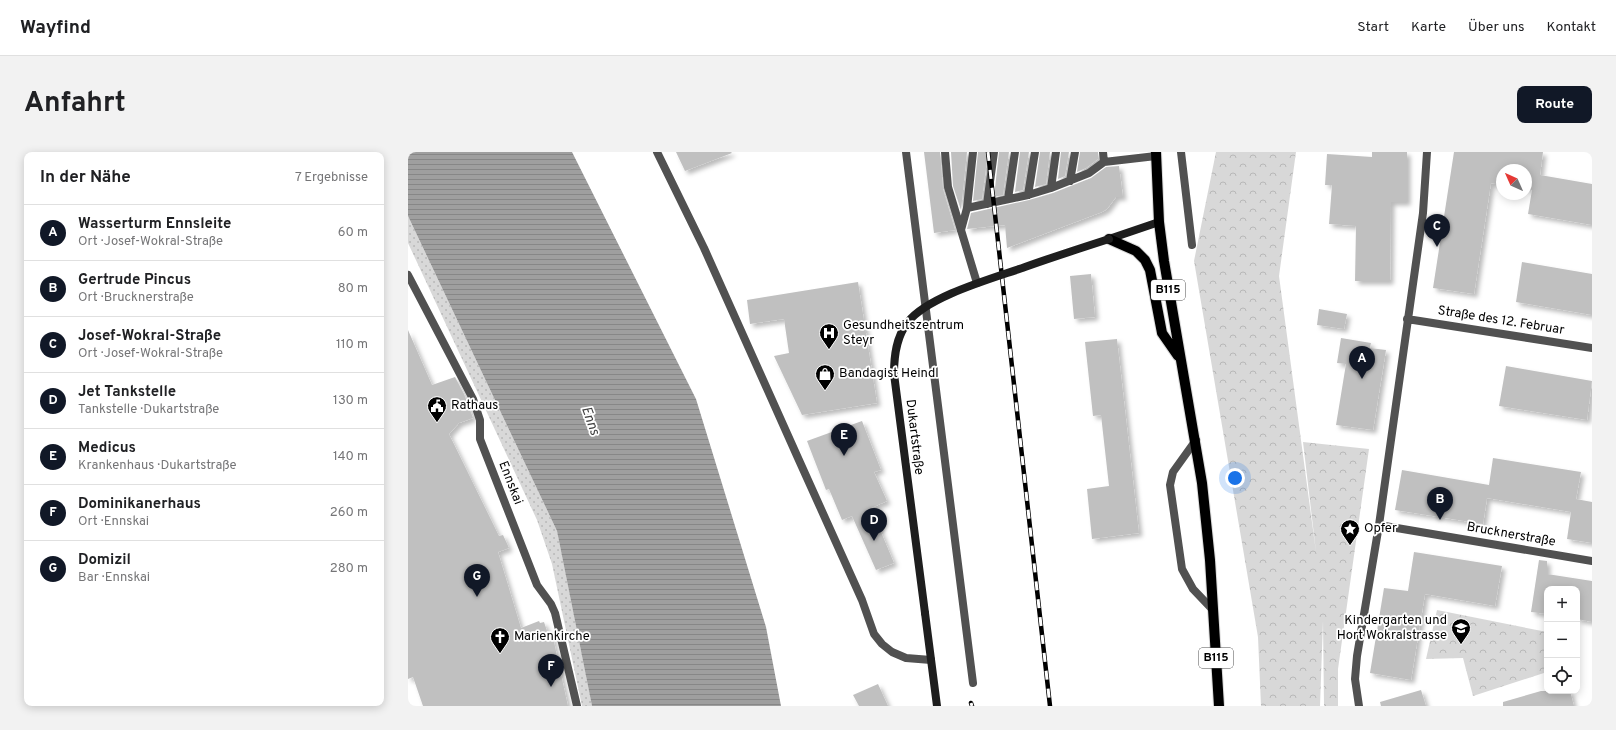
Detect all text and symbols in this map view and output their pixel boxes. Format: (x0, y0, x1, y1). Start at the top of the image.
text: Wayfind (20, 16, 91, 40)
text: Start (1357, 19, 1389, 36)
text: Karte (1411, 19, 1446, 36)
text: Über uns (1468, 19, 1525, 36)
text: Kontakt (1547, 19, 1596, 36)
text: Anfahrt (24, 86, 126, 122)
button: Route (1517, 86, 1592, 123)
north arrow (1496, 164, 1532, 200)
text: In der Nähe (40, 167, 131, 189)
text: 7 Ergebnisse (295, 170, 368, 186)
pin: C (1424, 214, 1450, 247)
text: Wasserturm Ennsleite (78, 215, 231, 234)
text: A (48, 225, 58, 241)
text: 60 m (338, 225, 368, 241)
text: Ort · Josef-Wokral-Straße (78, 234, 223, 250)
text: Gertrude Pincus (78, 271, 191, 290)
road number: B115 (1151, 280, 1185, 300)
text: B (49, 281, 57, 297)
text: 80 m (338, 281, 368, 297)
text: Ort · Brucknerstraße (78, 290, 194, 306)
street label: Straße des 12. Februar (1437, 303, 1565, 339)
place label: Gesundheitszentrum Steyr (843, 318, 964, 349)
hospital icon: Gesundheitszentrum Steyr (818, 322, 840, 350)
text: Josef-Wokral-Straße (78, 327, 221, 346)
text: C (49, 337, 57, 353)
text: 110 m (336, 337, 368, 353)
text: Ort · Josef-Wokral-Straße (78, 346, 223, 362)
pin: A (1349, 346, 1375, 379)
shop icon: Bandagist Heindl (814, 363, 836, 391)
place label: Bandagist Heindl (839, 366, 939, 382)
text: Jet Tankstelle (78, 383, 176, 402)
text: D (48, 393, 58, 409)
text: 130 m (333, 393, 368, 409)
public building icon: Rathaus (426, 395, 448, 423)
place label: Rathaus (451, 398, 498, 414)
street label: Dukartstraße (901, 398, 927, 476)
text: Tankstelle · Dukartstraße (78, 402, 219, 418)
water label: Enns (577, 404, 603, 438)
pin: E (831, 423, 857, 456)
text: Medicus (78, 439, 136, 458)
text: E (49, 449, 57, 465)
text: 140 m (333, 449, 368, 465)
text: Krankenhaus · Dukartstraße (78, 458, 236, 474)
street label: Ennskai (494, 459, 526, 507)
your location (1225, 468, 1245, 488)
pin: B (1427, 487, 1453, 520)
text: Dominikanerhaus (78, 495, 201, 514)
text: F (49, 505, 57, 521)
text: 260 m (330, 505, 368, 521)
pin: D (861, 508, 887, 541)
text: Ort · Ennskai (78, 514, 149, 530)
place icon: Opfer (1339, 518, 1361, 546)
street label: Brucknerstraße (1465, 519, 1557, 551)
place label: Opfer (1364, 521, 1397, 537)
text: Domizil (78, 551, 131, 570)
text: G (49, 561, 57, 577)
text: 280 m (330, 561, 368, 577)
pin: G (464, 564, 490, 597)
text: Bar · Ennskai (78, 570, 150, 586)
map controls (1544, 586, 1580, 694)
button: + (1544, 586, 1580, 622)
place label: Kindergarten und Hort Wokralstrasse (1337, 613, 1447, 644)
school or university icon: Kindergarten und Hort Wokralstrasse (1450, 617, 1472, 645)
button: − (1544, 622, 1580, 658)
church icon: Marienkirche (489, 626, 511, 654)
place label: Marienkirche (514, 629, 590, 645)
road number: B115 (1199, 648, 1233, 668)
pin: F (538, 654, 564, 687)
button: locate (1544, 658, 1580, 694)

